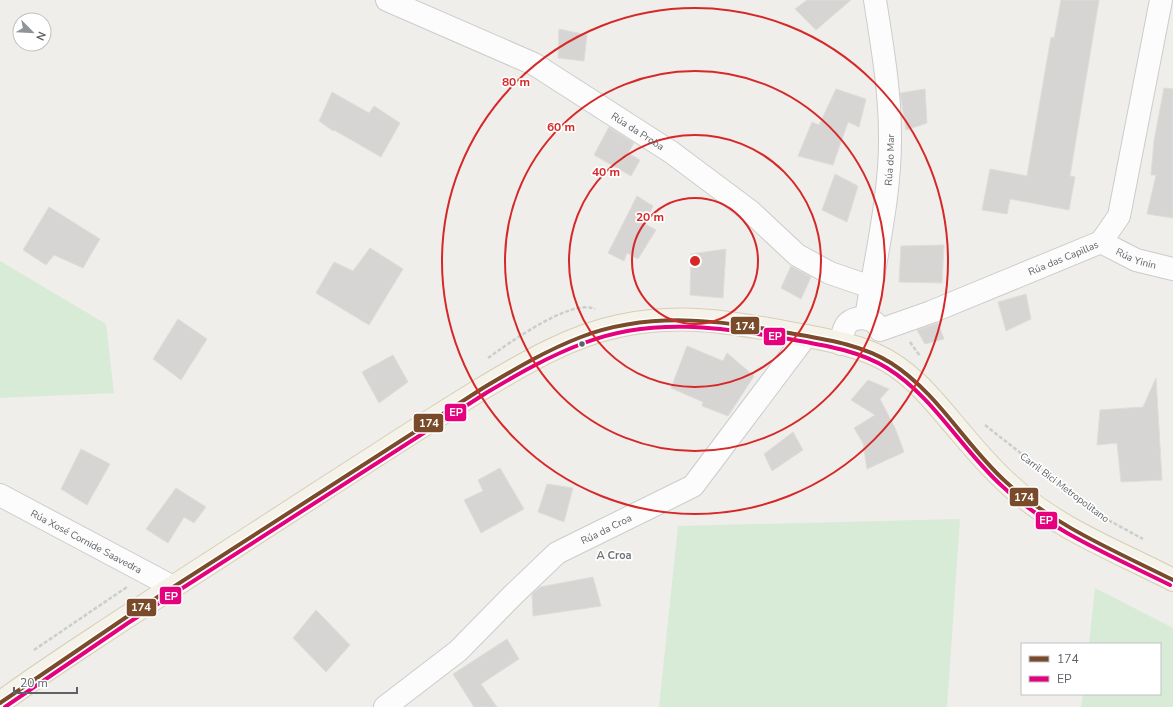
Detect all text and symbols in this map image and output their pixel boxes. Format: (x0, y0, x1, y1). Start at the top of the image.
north arrow (12, 12, 52, 52)
text: N (32, 29, 49, 43)
text: 80 m (502, 74, 530, 90)
street label: Rúa da Proba (608, 109, 667, 154)
text: 60 m (547, 119, 575, 135)
street label: Rúa do Mar (881, 133, 898, 186)
text: 40 m (592, 164, 620, 180)
text: 20 m (636, 209, 664, 225)
street label: Rúa das Capillas (1026, 238, 1101, 279)
street label: Rúa Yinin (1113, 245, 1158, 273)
centre of rings (688, 254, 702, 268)
line badge: 174 (730, 316, 760, 335)
text: 174 (735, 319, 755, 334)
line badge: EP (763, 327, 786, 346)
text: EP (768, 329, 782, 344)
unlabelled marker (577, 339, 587, 349)
line badge: EP (444, 403, 467, 422)
text: EP (449, 405, 463, 420)
line badge: 174 (413, 413, 444, 433)
text: 174 (419, 416, 439, 431)
street label: Carril Bici Metropolitano (1017, 450, 1112, 526)
line badge: 174 (1009, 487, 1039, 507)
text: 174 (1014, 490, 1034, 505)
street label: Rúa Xosé Cornide Saavedra (28, 507, 144, 577)
street label: Rúa da Croa (579, 511, 634, 548)
line badge: EP (1035, 511, 1058, 530)
text: EP (1039, 513, 1053, 528)
district label: A Croa (596, 548, 632, 563)
line badge: EP (159, 586, 182, 605)
text: EP (164, 589, 178, 604)
line badge: 174 (126, 598, 157, 617)
text: 174 (131, 600, 151, 615)
legend (1021, 643, 1161, 695)
text: 174 (1057, 651, 1079, 667)
scale bar (14, 669, 77, 695)
text: EP (1057, 671, 1072, 687)
text: 20 m (20, 675, 48, 691)

